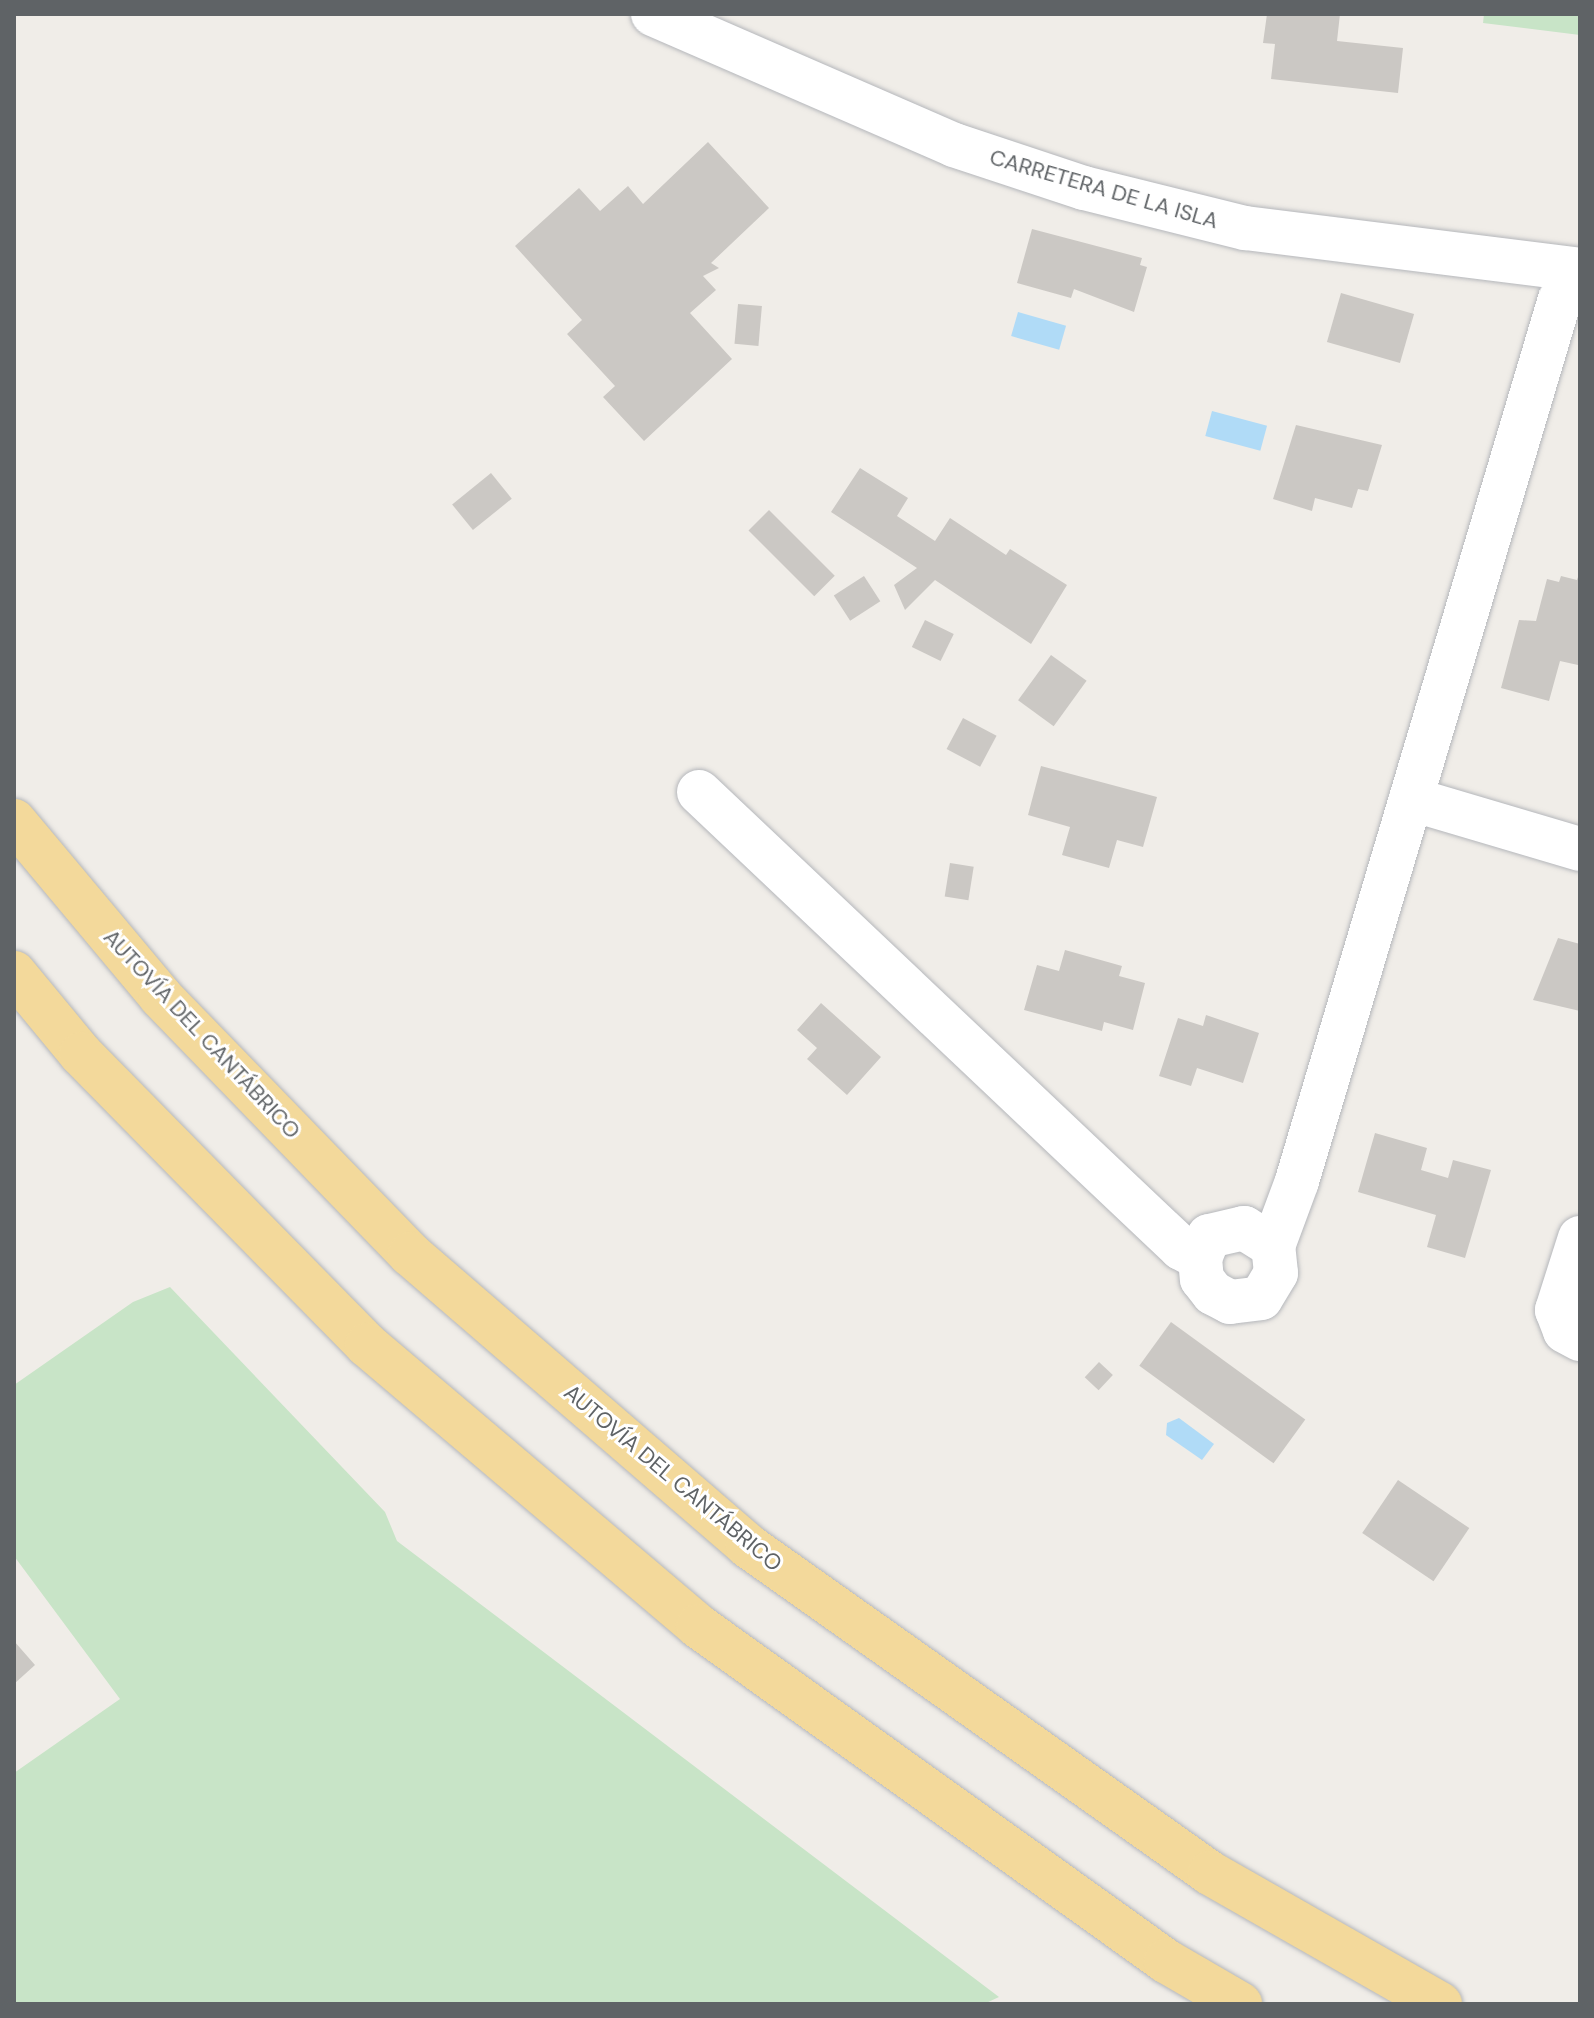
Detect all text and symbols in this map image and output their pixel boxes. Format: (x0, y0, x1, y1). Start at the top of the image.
street label: CARRETERA DE LA ISLA (987, 144, 1221, 234)
street label: AUTOVÍA DEL CANTÁBRICO (98, 924, 306, 1144)
street label: AUTOVÍA DEL CANTÁBRICO (559, 1379, 787, 1577)

